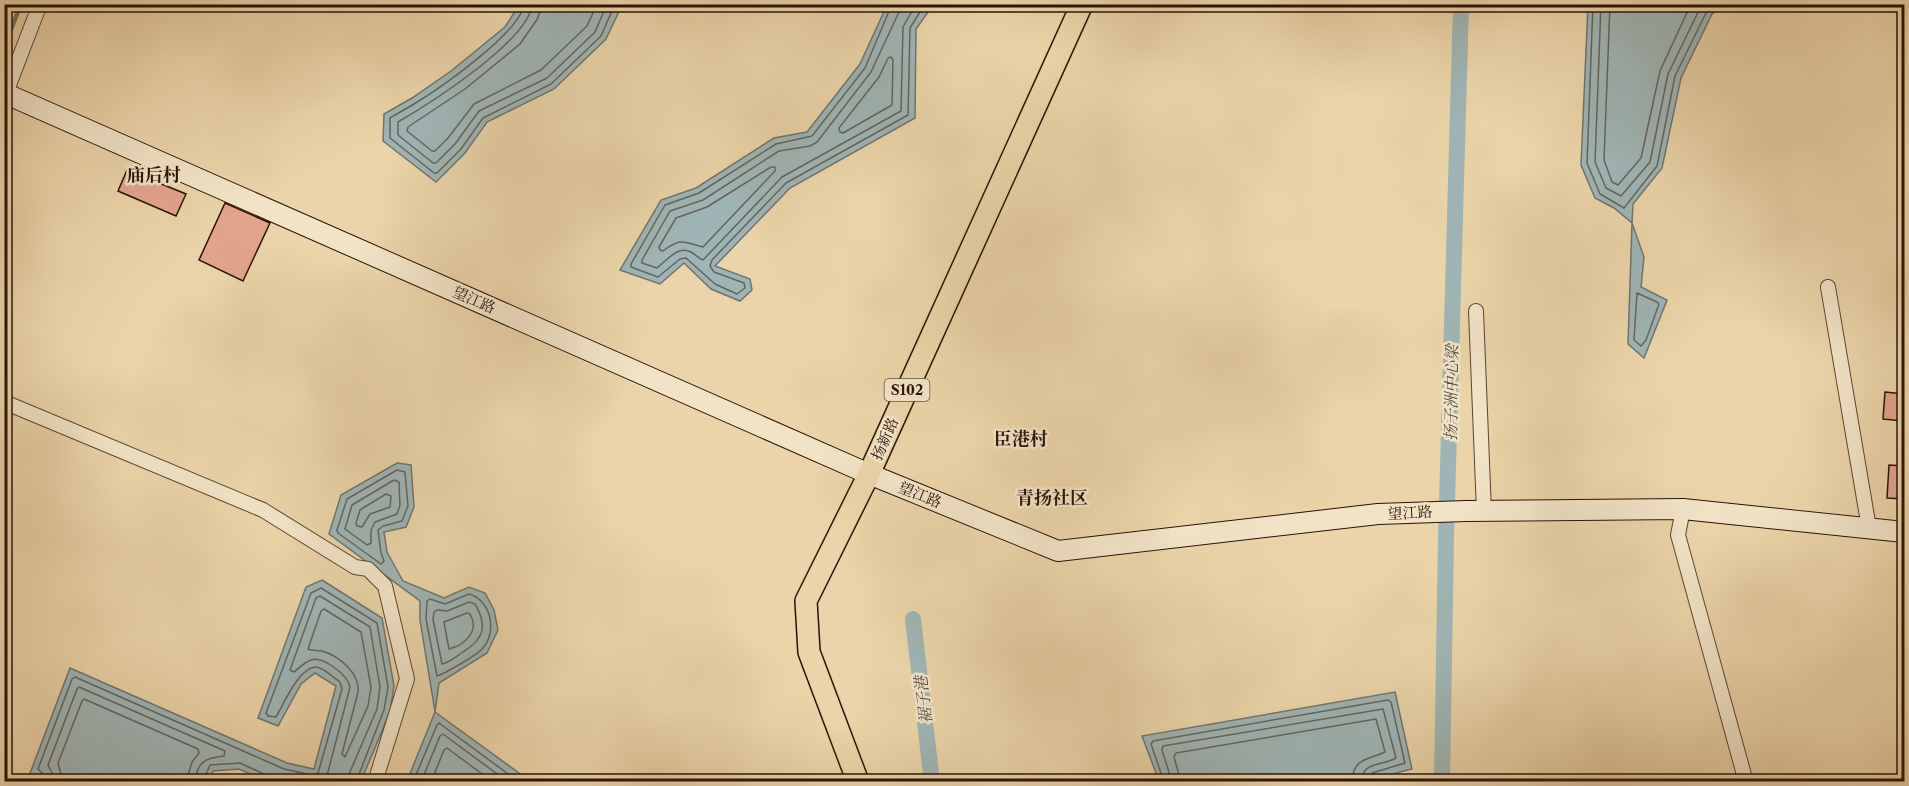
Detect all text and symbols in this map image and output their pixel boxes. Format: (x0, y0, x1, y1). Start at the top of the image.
district label: 庙后村 (127, 164, 181, 186)
street label: 望江路 (450, 282, 499, 317)
water label: 扬子洲中心梁 (1440, 343, 1462, 441)
road number: S102 (884, 379, 930, 401)
street label: 扬新路 (867, 414, 902, 463)
district label: 臣港村 (994, 428, 1048, 450)
street label: 望江路 (896, 477, 945, 512)
district label: 青扬社区 (1016, 487, 1088, 509)
street label: 望江路 (1387, 502, 1433, 523)
water label: 裾子港 (910, 673, 936, 725)

